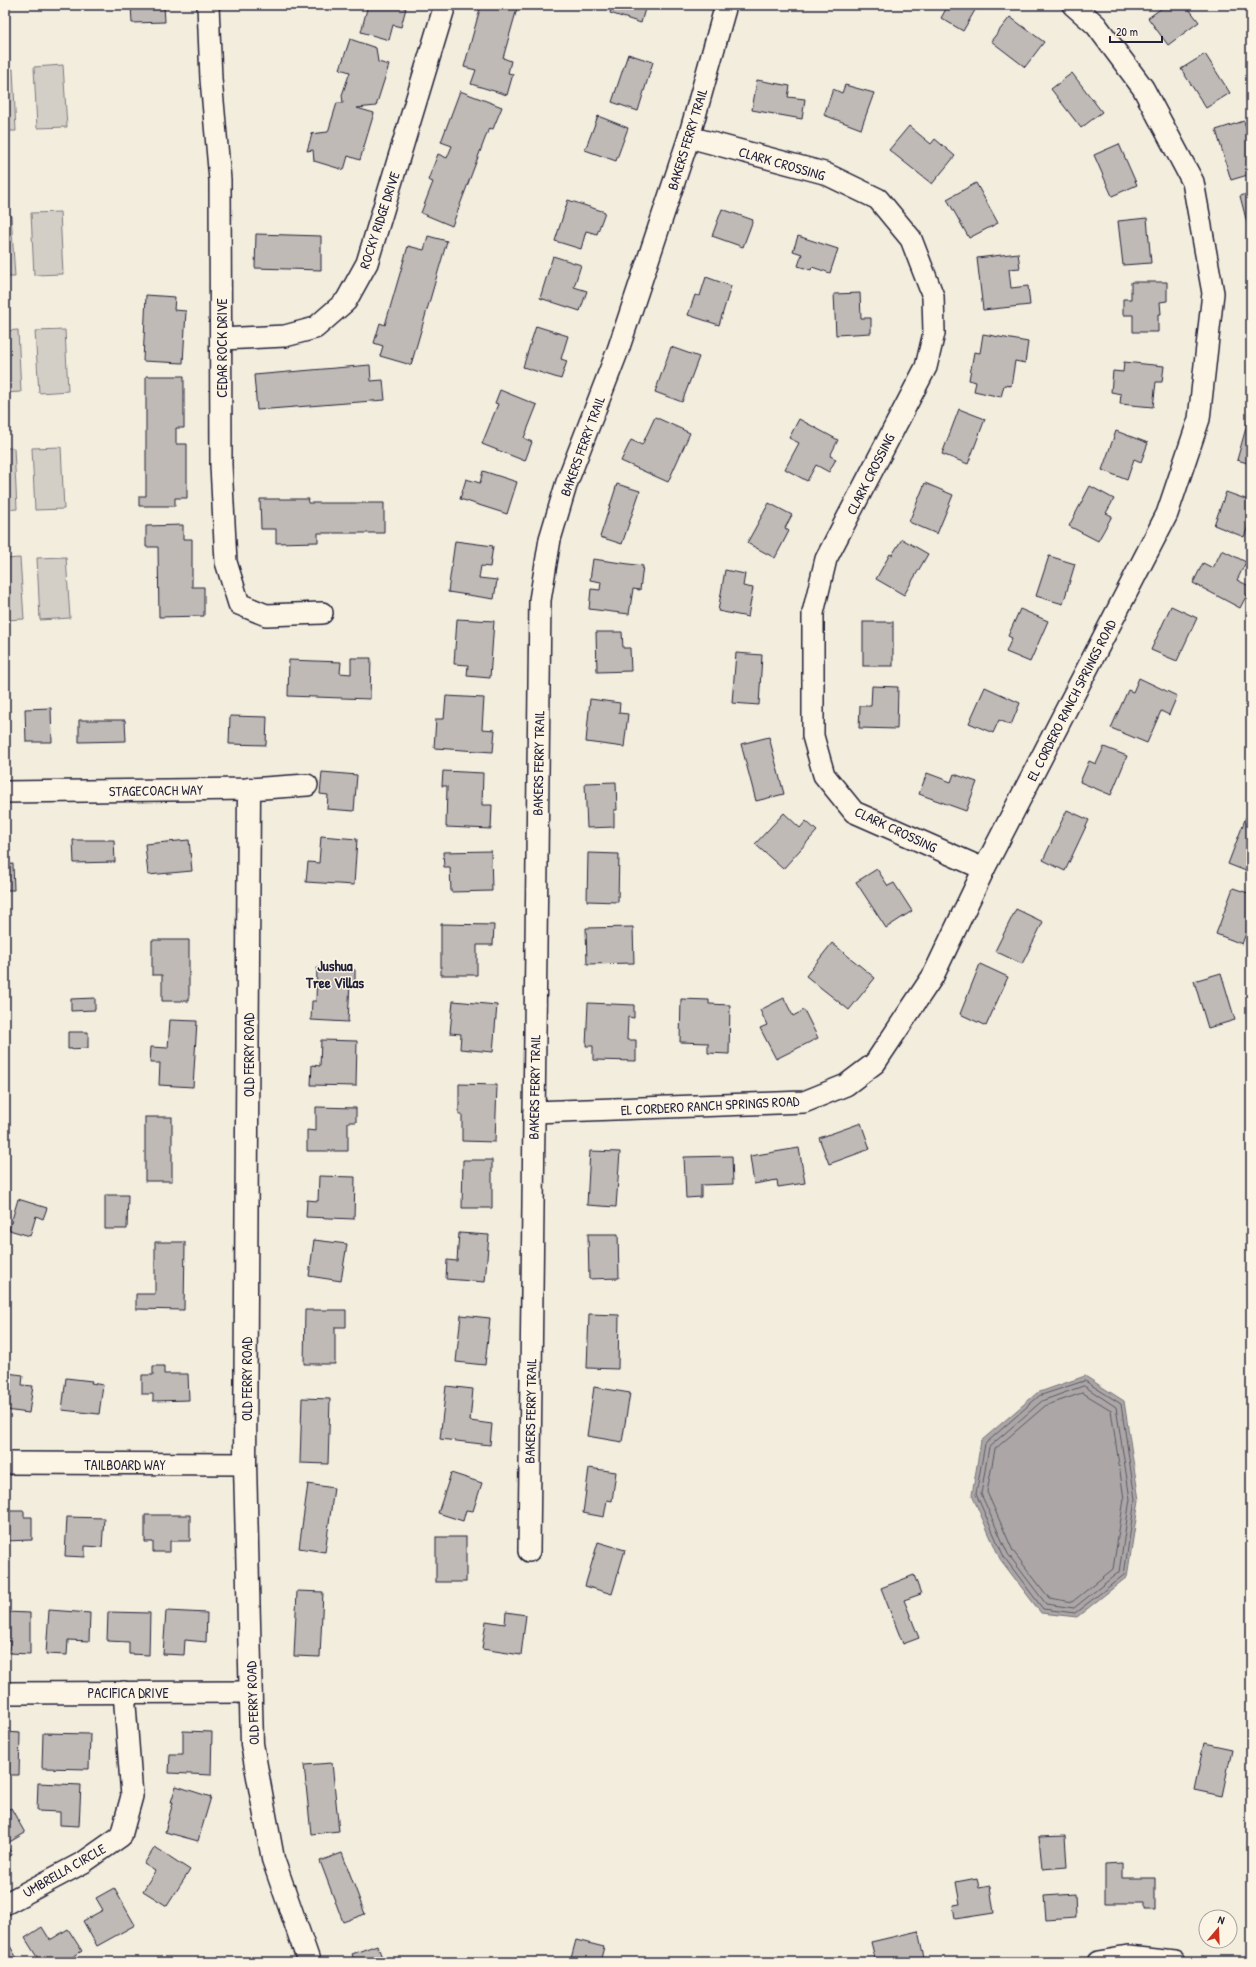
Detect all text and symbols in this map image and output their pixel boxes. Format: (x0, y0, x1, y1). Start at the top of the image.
scale bar (1110, 18, 1162, 44)
text: 20 m (1116, 23, 1138, 40)
street label: BAKERS FERRY TRAIL (663, 86, 711, 192)
street label: CLARK CROSSING (737, 142, 828, 184)
street label: ROCKY RIDGE DRIVE (354, 169, 404, 271)
street label: CEDAR ROCK DRIVE (212, 298, 231, 398)
street label: BAKERS FERRY TRAIL (555, 393, 609, 499)
street label: CLARK CROSSING (841, 430, 899, 518)
street label: EL CORDERO RANCH SPRINGS ROAD (1022, 616, 1120, 784)
street label: BAKERS FERRY TRAIL (528, 710, 548, 816)
street label: STAGECOACH WAY (109, 780, 204, 800)
street label: CLARK CROSSING (852, 802, 940, 856)
district label: Jushua Tree Villas (305, 955, 364, 993)
street label: OLD FERRY ROAD (239, 1013, 258, 1097)
street label: BAKERS FERRY TRAIL (524, 1034, 544, 1140)
street label: EL CORDERO RANCH SPRINGS ROAD (620, 1091, 800, 1119)
street label: OLD FERRY ROAD (237, 1337, 256, 1421)
street label: BAKERS FERRY TRAIL (520, 1358, 540, 1464)
street label: TAILBOARD WAY (84, 1455, 167, 1474)
street label: OLD FERRY ROAD (241, 1660, 263, 1745)
street label: PACIFICA DRIVE (87, 1683, 169, 1702)
street label: UMBRELLA CIRCLE (19, 1839, 109, 1901)
north arrow (1198, 1909, 1238, 1949)
text: N (1216, 1912, 1226, 1927)

